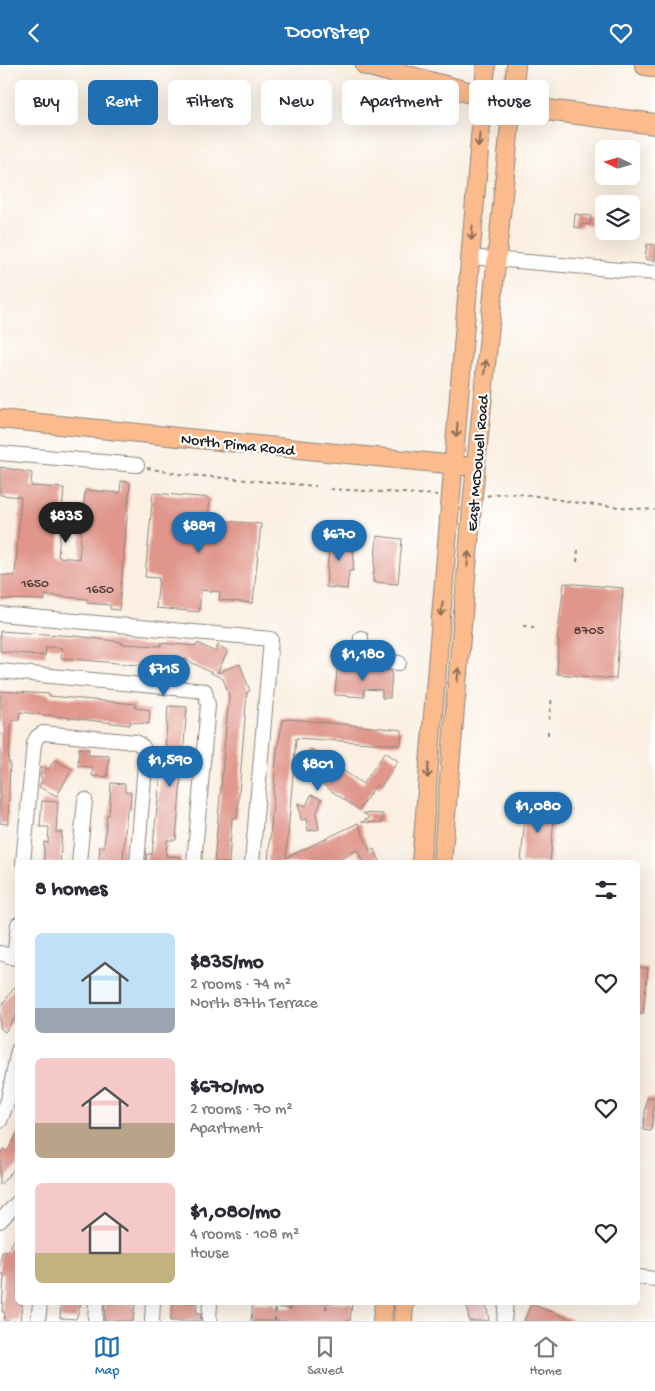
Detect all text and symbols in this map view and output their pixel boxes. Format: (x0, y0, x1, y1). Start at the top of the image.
icon: back (20, 19, 48, 47)
icon: heart (607, 19, 635, 47)
text: Doorstep (285, 20, 370, 46)
chip: Buy (15, 80, 78, 125)
chip: Rent (88, 80, 158, 125)
chip: Filters (168, 80, 251, 125)
chip: New (261, 80, 332, 125)
chip: Apartment (342, 80, 459, 125)
chip: House (469, 80, 549, 125)
one-way arrow (475, 131, 484, 147)
north arrow (595, 140, 640, 185)
map controls (595, 140, 640, 240)
button: layers (595, 195, 640, 240)
one-way arrow (467, 225, 476, 241)
one-way arrow (480, 359, 490, 375)
street label: East McDowell Road (464, 393, 495, 532)
one-way arrow (452, 422, 461, 438)
street label: North Pima Road (180, 431, 297, 462)
pin: $835 (36, 501, 96, 544)
text: $835 (50, 508, 82, 527)
pin: $889 (169, 511, 229, 554)
text: $889 (183, 518, 215, 537)
pin: $670 (309, 519, 369, 562)
text: $670 (323, 526, 355, 545)
one-way arrow (463, 551, 472, 567)
house number: 1650 (20, 576, 49, 593)
house number: 1650 (85, 582, 114, 599)
one-way arrow (437, 601, 447, 617)
house number: 8705 (574, 623, 604, 640)
pin: $1,180 (322, 639, 404, 682)
text: $1,180 (342, 646, 384, 665)
pin: $715 (134, 655, 194, 697)
text: $715 (149, 661, 179, 680)
one-way arrow (453, 667, 463, 683)
pin: $1,590 (129, 745, 211, 788)
pin: $801 (288, 749, 348, 792)
text: $1,590 (148, 752, 192, 771)
text: $801 (302, 756, 334, 775)
one-way arrow (424, 763, 433, 779)
pin: $1,080 (497, 791, 579, 834)
text: $1,080 (515, 798, 561, 817)
icon: filters (592, 876, 620, 904)
text: 8 homes (35, 878, 107, 903)
text: $835/mo (190, 951, 264, 976)
icon: home (75, 953, 135, 1013)
icon: heart (592, 969, 620, 997)
text: 2 rooms · 74 m² (190, 976, 291, 995)
text: North 87th Terrace (190, 995, 318, 1014)
text: $670/mo (190, 1076, 264, 1101)
icon: home (75, 1078, 135, 1138)
icon: heart (592, 1094, 620, 1122)
text: 2 rooms · 70 m² (190, 1101, 293, 1120)
text: Apartment (190, 1120, 262, 1139)
text: $1,080/mo (190, 1201, 281, 1226)
icon: home (75, 1203, 135, 1263)
icon: heart (592, 1219, 620, 1247)
text: 4 rooms · 108 m² (190, 1226, 299, 1245)
text: House (190, 1245, 229, 1264)
tab: Map (93, 1333, 121, 1380)
tab: Saved (307, 1333, 343, 1380)
tab: Home (529, 1333, 562, 1380)

